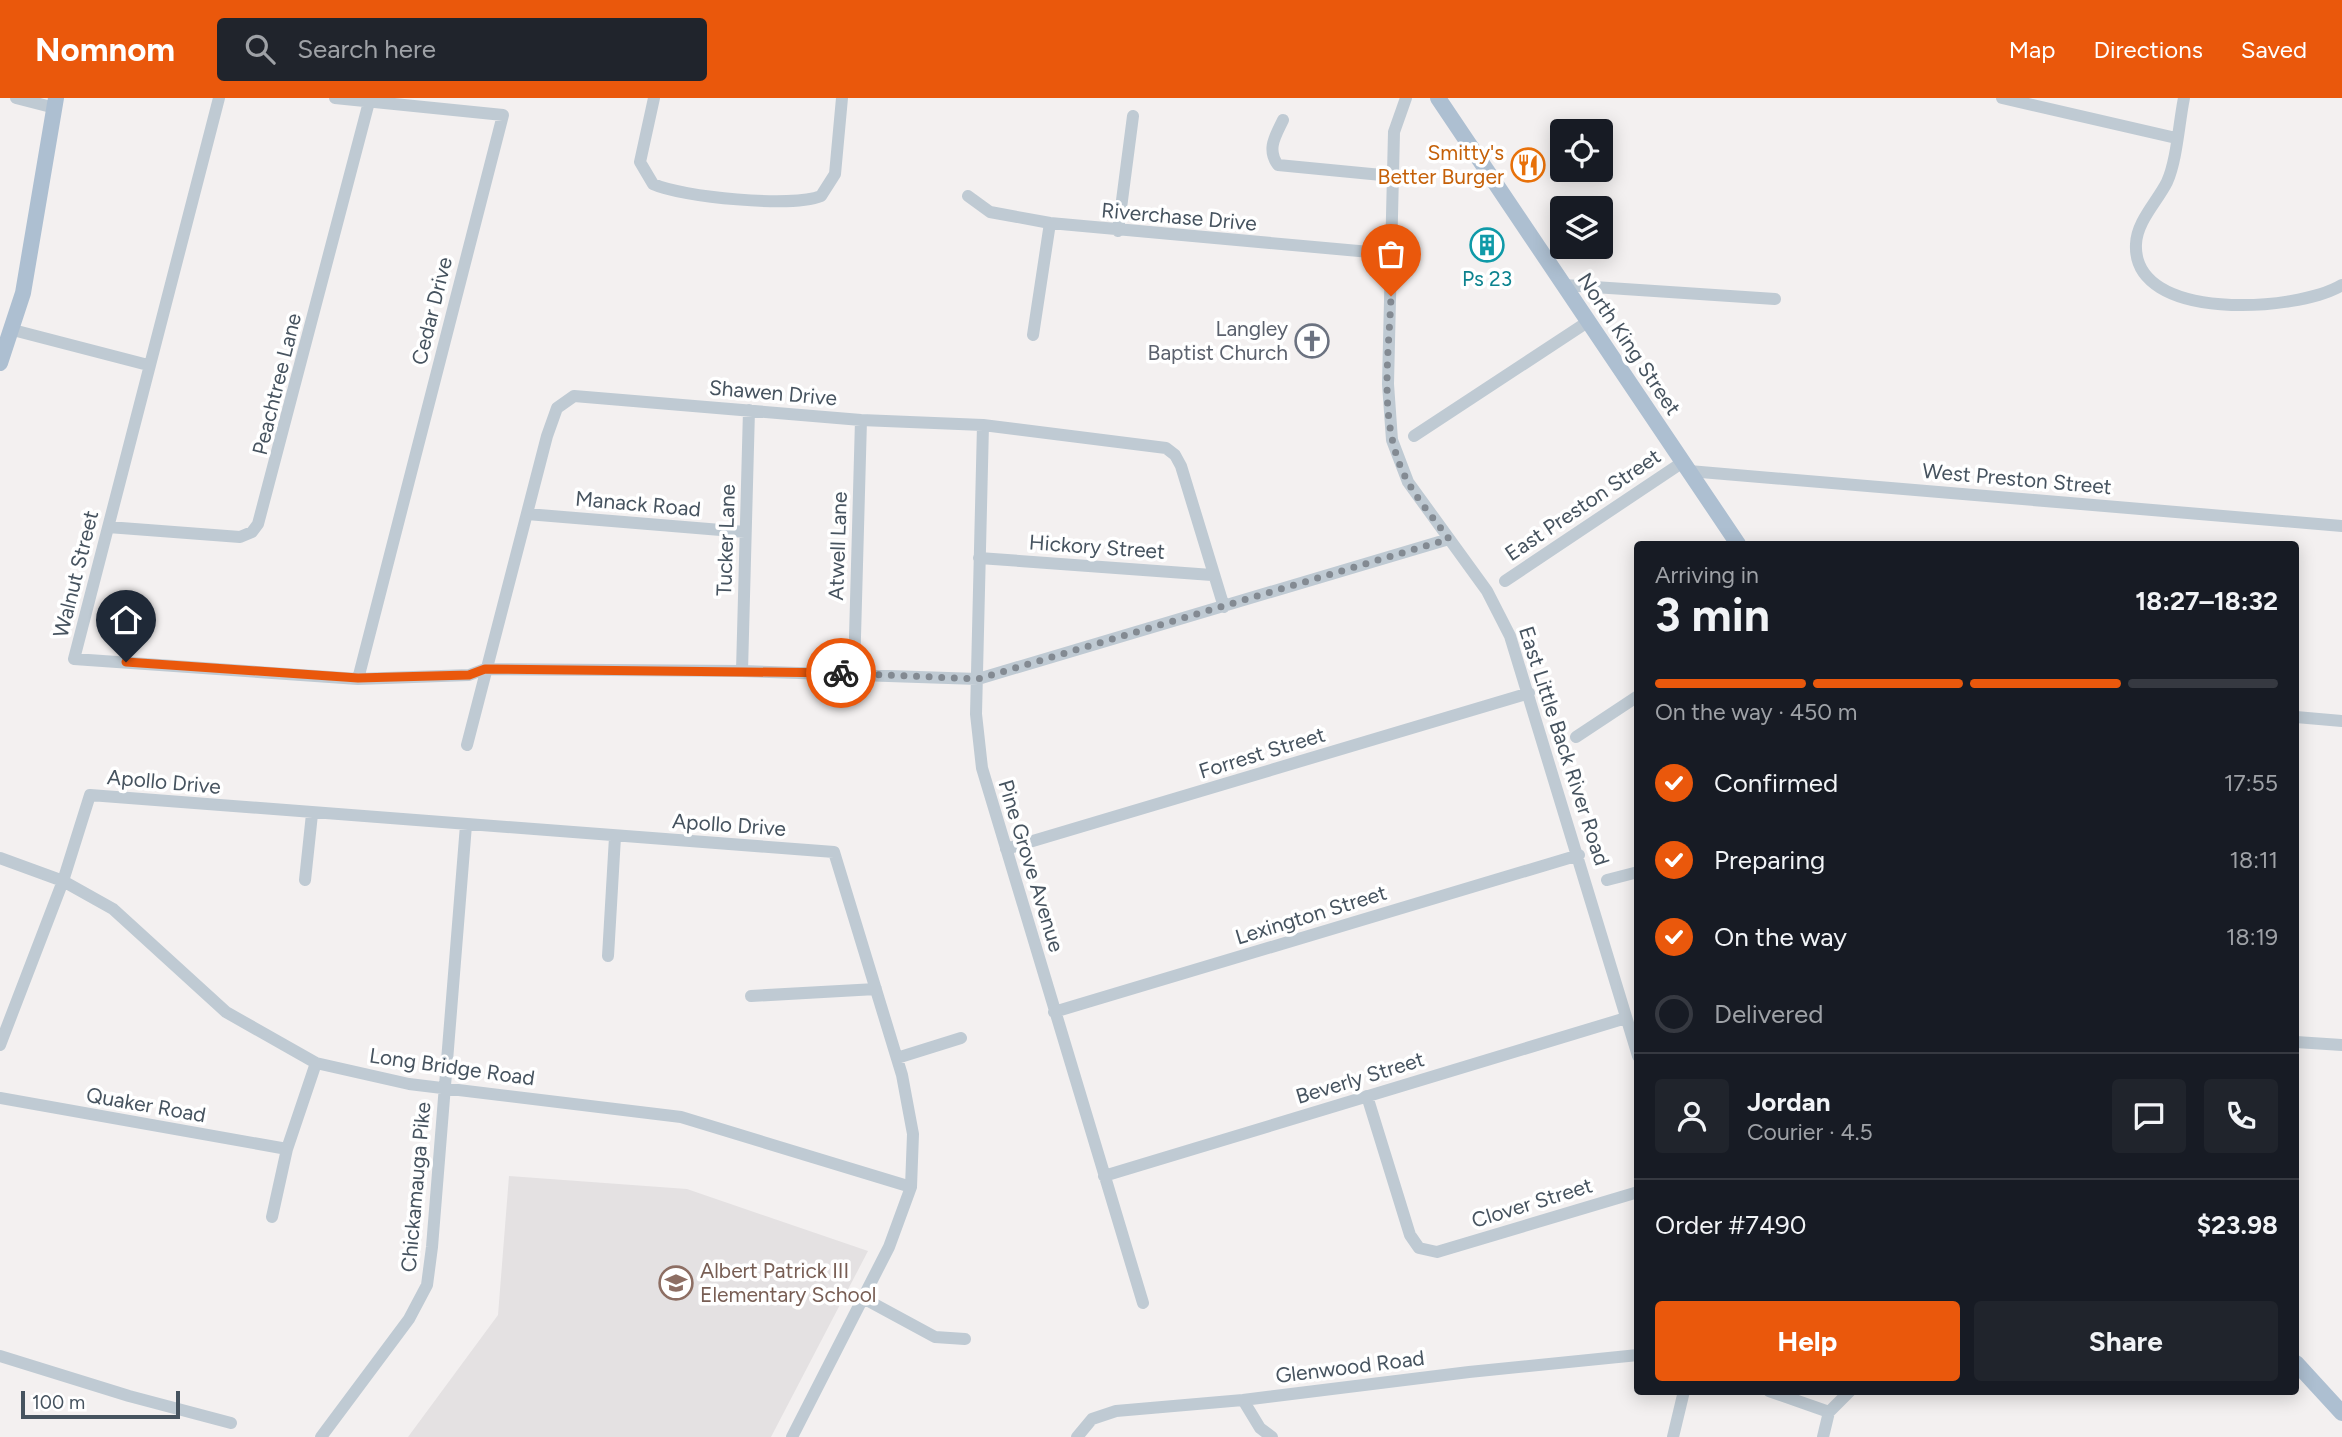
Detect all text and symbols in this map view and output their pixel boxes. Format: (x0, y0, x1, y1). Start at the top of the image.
search box (217, 18, 707, 81)
text: Nomnom (35, 30, 175, 69)
icon: search (241, 30, 279, 68)
text: Search here (297, 33, 436, 65)
text: Map (2009, 35, 2055, 64)
text: Directions (2093, 35, 2203, 64)
text: Saved (2241, 35, 2307, 64)
map controls (1550, 119, 1613, 259)
button: locate (1550, 119, 1613, 182)
place label: Smitty's Better Burger (1378, 140, 1504, 189)
restaurant icon: Smitty's Better Burger (1509, 146, 1547, 184)
button: layers (1550, 196, 1613, 259)
street label: Riverchase Drive (1100, 197, 1258, 236)
pin (1361, 224, 1421, 296)
building icon: Ps 23 (1468, 226, 1506, 264)
icon: bag (1372, 235, 1410, 273)
street label: Cedar Drive (406, 254, 457, 367)
place label: Ps 23 (1462, 266, 1512, 291)
street label: North King Street (1573, 268, 1686, 420)
street label: Peachtree Lane (247, 310, 306, 457)
place label: Langley Baptist Church (1148, 316, 1288, 365)
church icon: Langley Baptist Church (1293, 322, 1331, 360)
street label: Shawen Drive (708, 374, 838, 411)
street label: East Preston Street (1500, 443, 1665, 566)
street label: West Preston Street (1921, 458, 2113, 499)
street label: Tucker Lane (711, 483, 740, 596)
street label: Manack Road (574, 486, 702, 521)
street label: Atwell Lane (823, 491, 852, 601)
street label: Walnut Street (48, 508, 103, 640)
street label: Hickory Street (1028, 529, 1166, 564)
text: Arriving in (1655, 561, 1759, 589)
text: 18:27–18:32 (2135, 585, 2278, 617)
text: 3 min (1655, 587, 1770, 643)
pin (96, 590, 156, 662)
icon: home (107, 601, 145, 639)
street label: East Little Back River Road (1514, 623, 1615, 869)
courier (806, 638, 876, 708)
icon: bike (822, 654, 860, 692)
text: On the way · 450 m (1655, 698, 1857, 726)
street label: Forrest Street (1196, 721, 1328, 784)
street label: Apollo Drive (106, 764, 222, 799)
icon: check (1655, 764, 1693, 802)
text: Confirmed (1714, 767, 1838, 799)
text: 17:55 (2224, 769, 2278, 797)
street label: Pine Grove Avenue (993, 777, 1070, 955)
street label: Apollo Drive (671, 808, 787, 841)
icon: check (1655, 841, 1693, 879)
text: Preparing (1714, 844, 1825, 876)
text: 18:11 (2230, 846, 2278, 874)
street label: Lexington Street (1232, 880, 1390, 949)
icon: check (1655, 918, 1693, 956)
text: On the way (1714, 921, 1847, 953)
text: 18:19 (2226, 923, 2278, 951)
text: Delivered (1714, 998, 1823, 1030)
street label: Long Bridge Road (368, 1043, 536, 1090)
street label: Beverly Street (1293, 1046, 1427, 1109)
button: person (1655, 1079, 1729, 1153)
button: chat (2112, 1079, 2186, 1153)
button: phone (2204, 1079, 2278, 1153)
street label: Quaker Road (84, 1082, 208, 1127)
text: Jordan (1747, 1086, 1830, 1118)
street label: Chickamauga Pike (396, 1101, 435, 1273)
text: Courier · 4.5 (1747, 1118, 1873, 1146)
street label: Clover Street (1468, 1172, 1595, 1233)
text: Order #7490 (1655, 1209, 1806, 1241)
text: $23.98 (2197, 1209, 2278, 1241)
place label: Albert Patrick III Elementary School (700, 1258, 876, 1307)
school or university icon: Albert Patrick III Elementary School (657, 1264, 695, 1302)
button: Help (1655, 1301, 1960, 1381)
button: Share (1974, 1301, 2278, 1381)
street label: Glenwood Road (1274, 1345, 1426, 1388)
scale bar (21, 1388, 180, 1420)
text: 100 m (32, 1391, 85, 1414)

